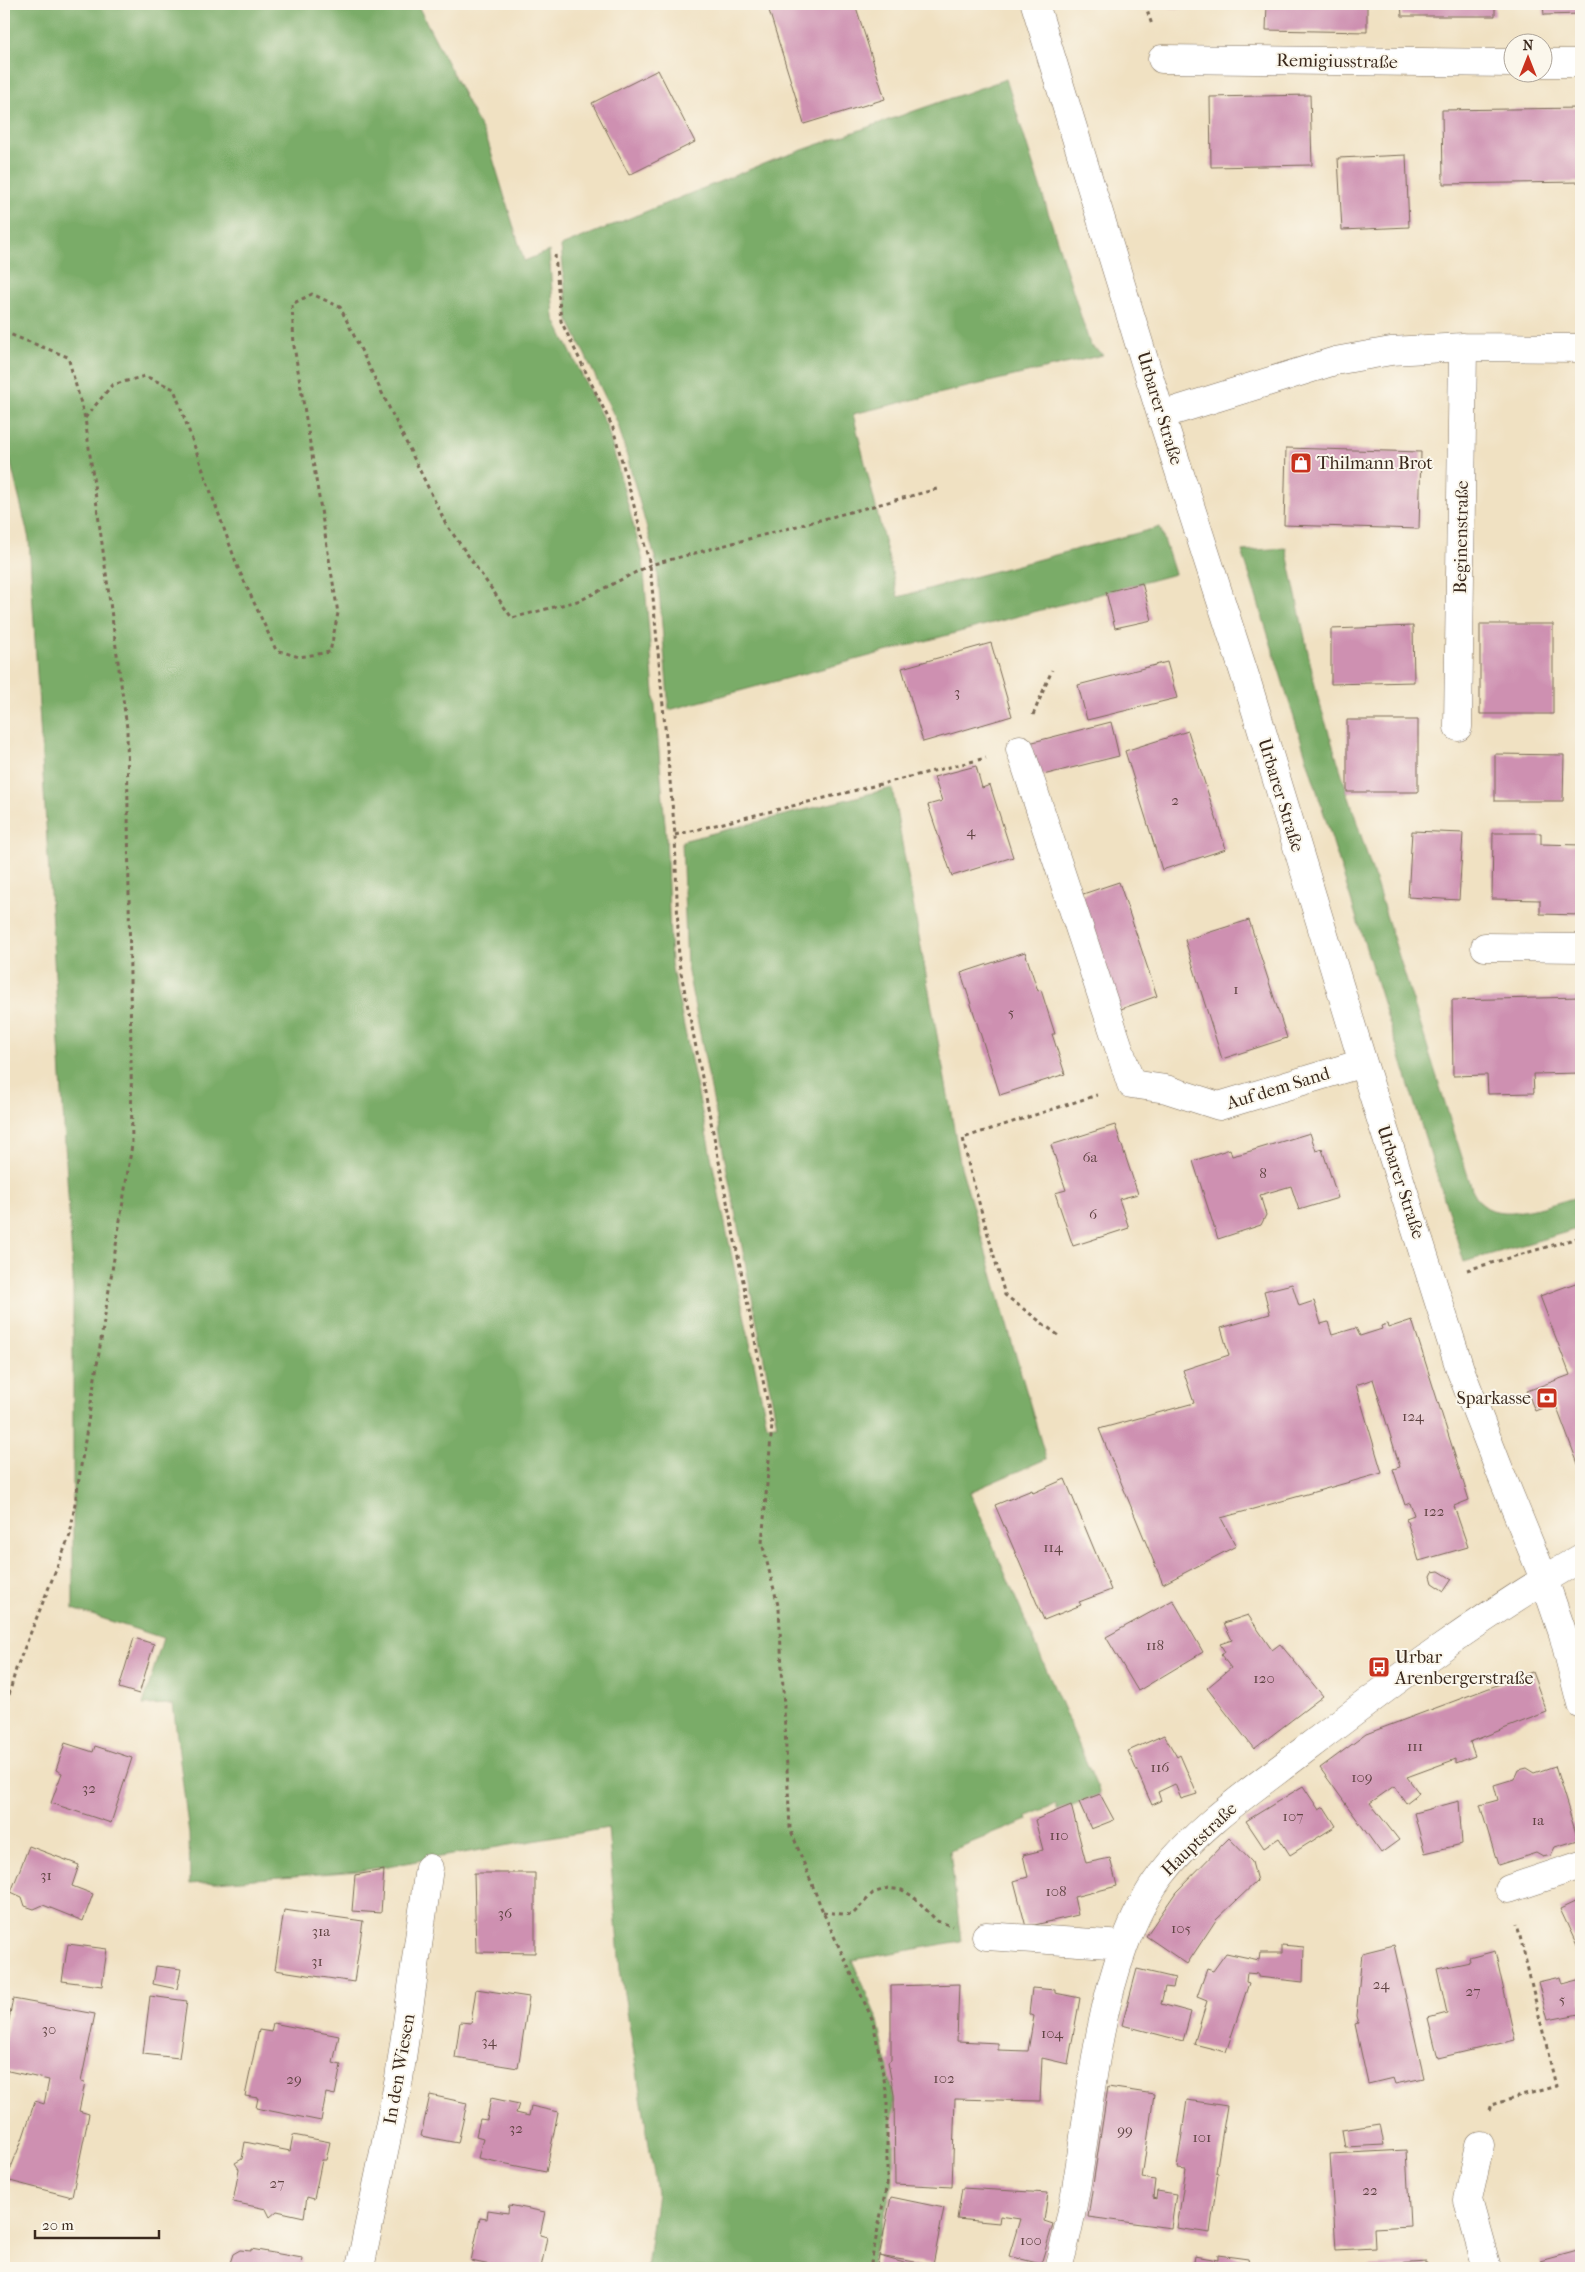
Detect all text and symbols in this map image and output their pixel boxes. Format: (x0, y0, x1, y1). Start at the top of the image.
north arrow (1502, 32, 1552, 82)
text: N (1523, 37, 1534, 54)
street label: Remigiusstraße (1276, 50, 1398, 73)
street label: Urbarer Straße (1132, 349, 1187, 468)
shop icon: Thilmann Brot (1289, 451, 1313, 475)
place label: Thilmann Brot (1317, 453, 1433, 474)
street label: Beginenstraße (1450, 480, 1473, 594)
house number: 3 (954, 683, 960, 701)
street label: Urbarer Straße (1253, 736, 1308, 855)
house number: 2 (1171, 791, 1179, 809)
house number: 4 (967, 822, 977, 840)
house number: 1 (1233, 980, 1239, 998)
house number: 5 (1008, 1003, 1014, 1021)
street label: Auf dem Sand (1223, 1063, 1332, 1114)
street label: Urbarer Straße (1372, 1123, 1429, 1242)
house number: 6a (1082, 1148, 1099, 1166)
house number: 8 (1259, 1164, 1267, 1182)
house number: 6 (1089, 1205, 1098, 1223)
bank icon: Sparkasse (1535, 1386, 1559, 1410)
place label: Sparkasse (1456, 1388, 1531, 1409)
house number: 124 (1402, 1407, 1425, 1425)
house number: 122 (1424, 1502, 1445, 1520)
house number: 114 (1043, 1538, 1064, 1556)
house number: 118 (1146, 1636, 1164, 1654)
place label: Urbar Arenbergerstraße (1394, 1647, 1533, 1689)
bus stop icon: Urbar Arenbergerstraße (1367, 1655, 1391, 1679)
house number: 120 (1253, 1669, 1275, 1687)
house number: 111 (1407, 1737, 1423, 1755)
house number: 116 (1151, 1758, 1170, 1776)
house number: 109 (1351, 1768, 1373, 1786)
house number: 32 (82, 1779, 96, 1797)
street label: Hauptstraße (1157, 1798, 1241, 1881)
house number: 107 (1283, 1807, 1303, 1825)
house number: 1a (1532, 1811, 1545, 1829)
house number: 110 (1050, 1826, 1068, 1844)
house number: 31 (40, 1866, 52, 1884)
house number: 108 (1045, 1882, 1067, 1900)
house number: 36 (498, 1904, 513, 1922)
house number: 105 (1171, 1919, 1191, 1937)
house number: 31a (312, 1922, 331, 1940)
house number: 31 (311, 1952, 323, 1970)
house number: 24 (1373, 1975, 1390, 1993)
house number: 27 (1466, 1982, 1480, 2000)
house number: 5 (1559, 1990, 1565, 2008)
street label: In den Wiesen (379, 2012, 420, 2126)
house number: 30 (42, 2020, 56, 2038)
house number: 104 (1041, 2024, 1064, 2042)
house number: 34 (481, 2032, 498, 2050)
house number: 102 (933, 2069, 955, 2087)
house number: 29 (286, 2070, 302, 2088)
house number: 32 (509, 2119, 523, 2137)
house number: 99 (1117, 2121, 1133, 2139)
house number: 101 (1193, 2128, 1211, 2146)
house number: 27 (270, 2174, 284, 2192)
house number: 22 (1362, 2181, 1378, 2199)
scale bar (35, 2207, 159, 2239)
text: 20 m (42, 2216, 74, 2234)
house number: 100 (1020, 2231, 1042, 2249)

